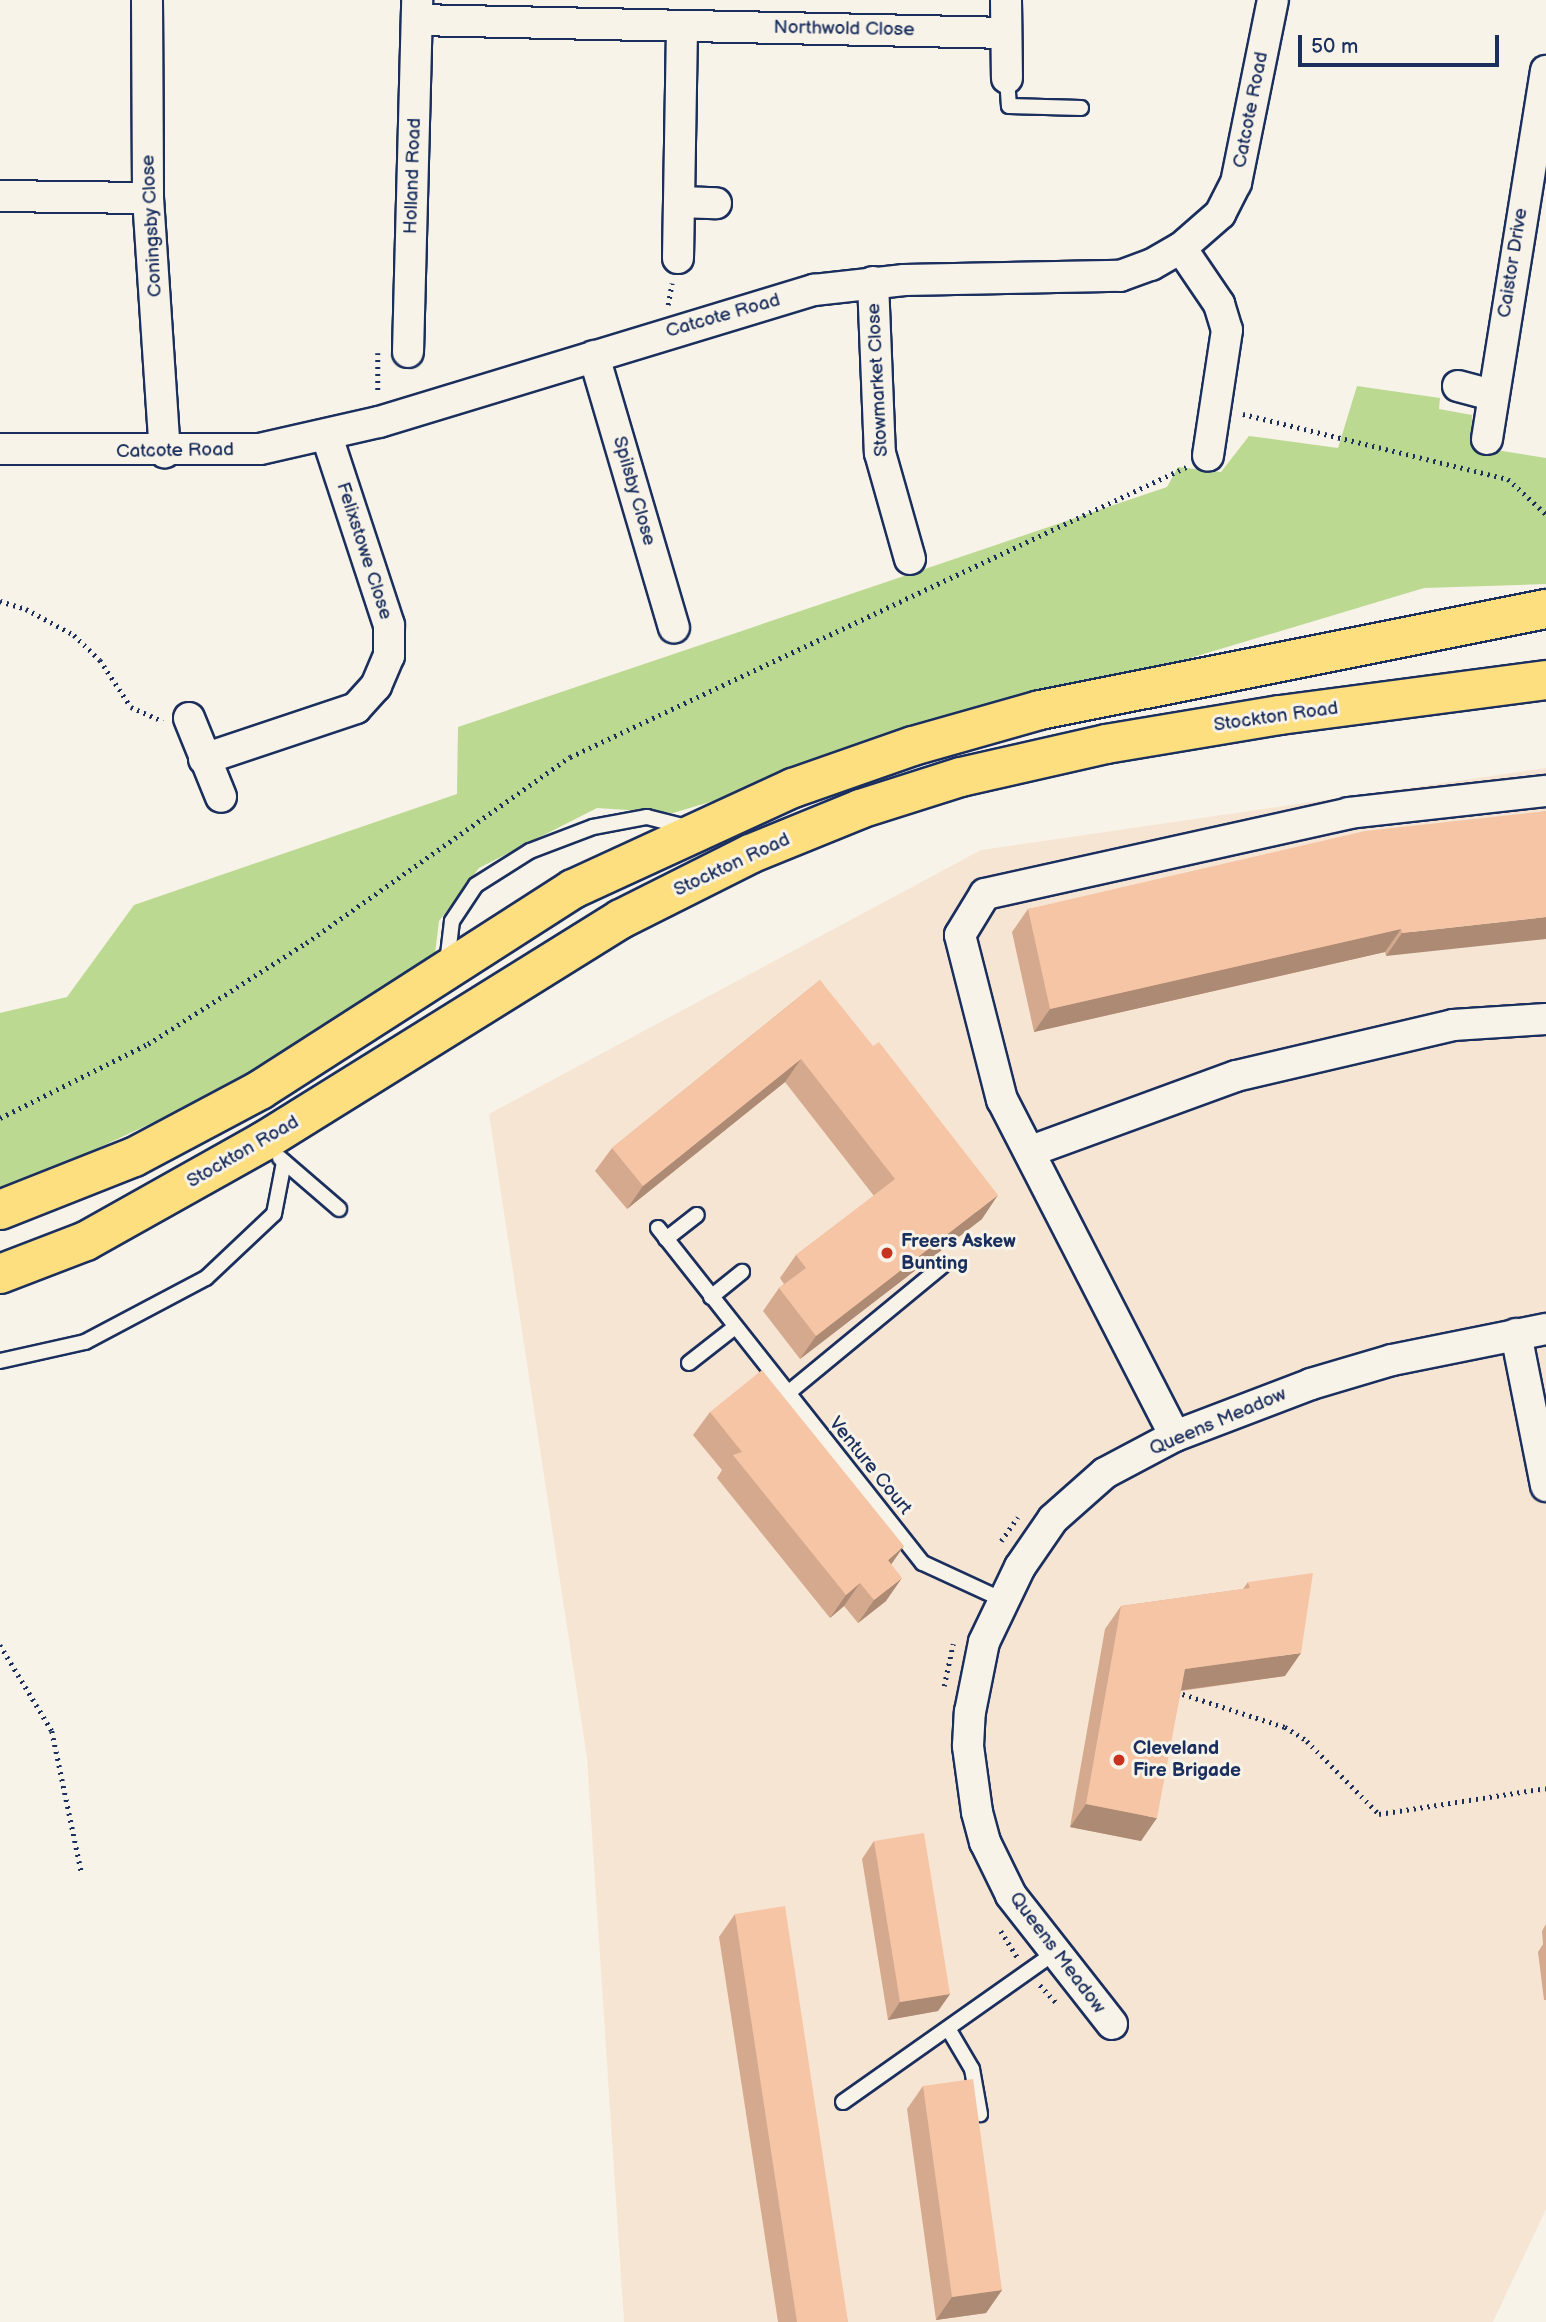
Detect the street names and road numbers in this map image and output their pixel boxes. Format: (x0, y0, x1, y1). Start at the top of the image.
street label: Northwold Close (773, 16, 915, 42)
street label: Catcote Road (1229, 50, 1273, 170)
street label: Holland Road (400, 117, 426, 235)
street label: Coningsby Close (137, 154, 167, 298)
street label: Caistor Drive (1493, 206, 1533, 320)
street label: Catcote Road (663, 289, 783, 343)
street label: Stowmarket Close (863, 303, 893, 457)
street label: Spilsby Close (607, 433, 661, 549)
street label: Catcote Road (116, 439, 234, 463)
street label: Felixstowe Close (331, 479, 397, 623)
street label: Stockton Road (1212, 697, 1340, 737)
street label: Stockton Road (670, 828, 794, 902)
street label: Stockton Road (183, 1111, 303, 1193)
street label: Queens Meadow (1146, 1383, 1290, 1461)
street label: Venture Court (824, 1413, 916, 1519)
street label: Queens Meadow (1004, 1888, 1110, 2018)

